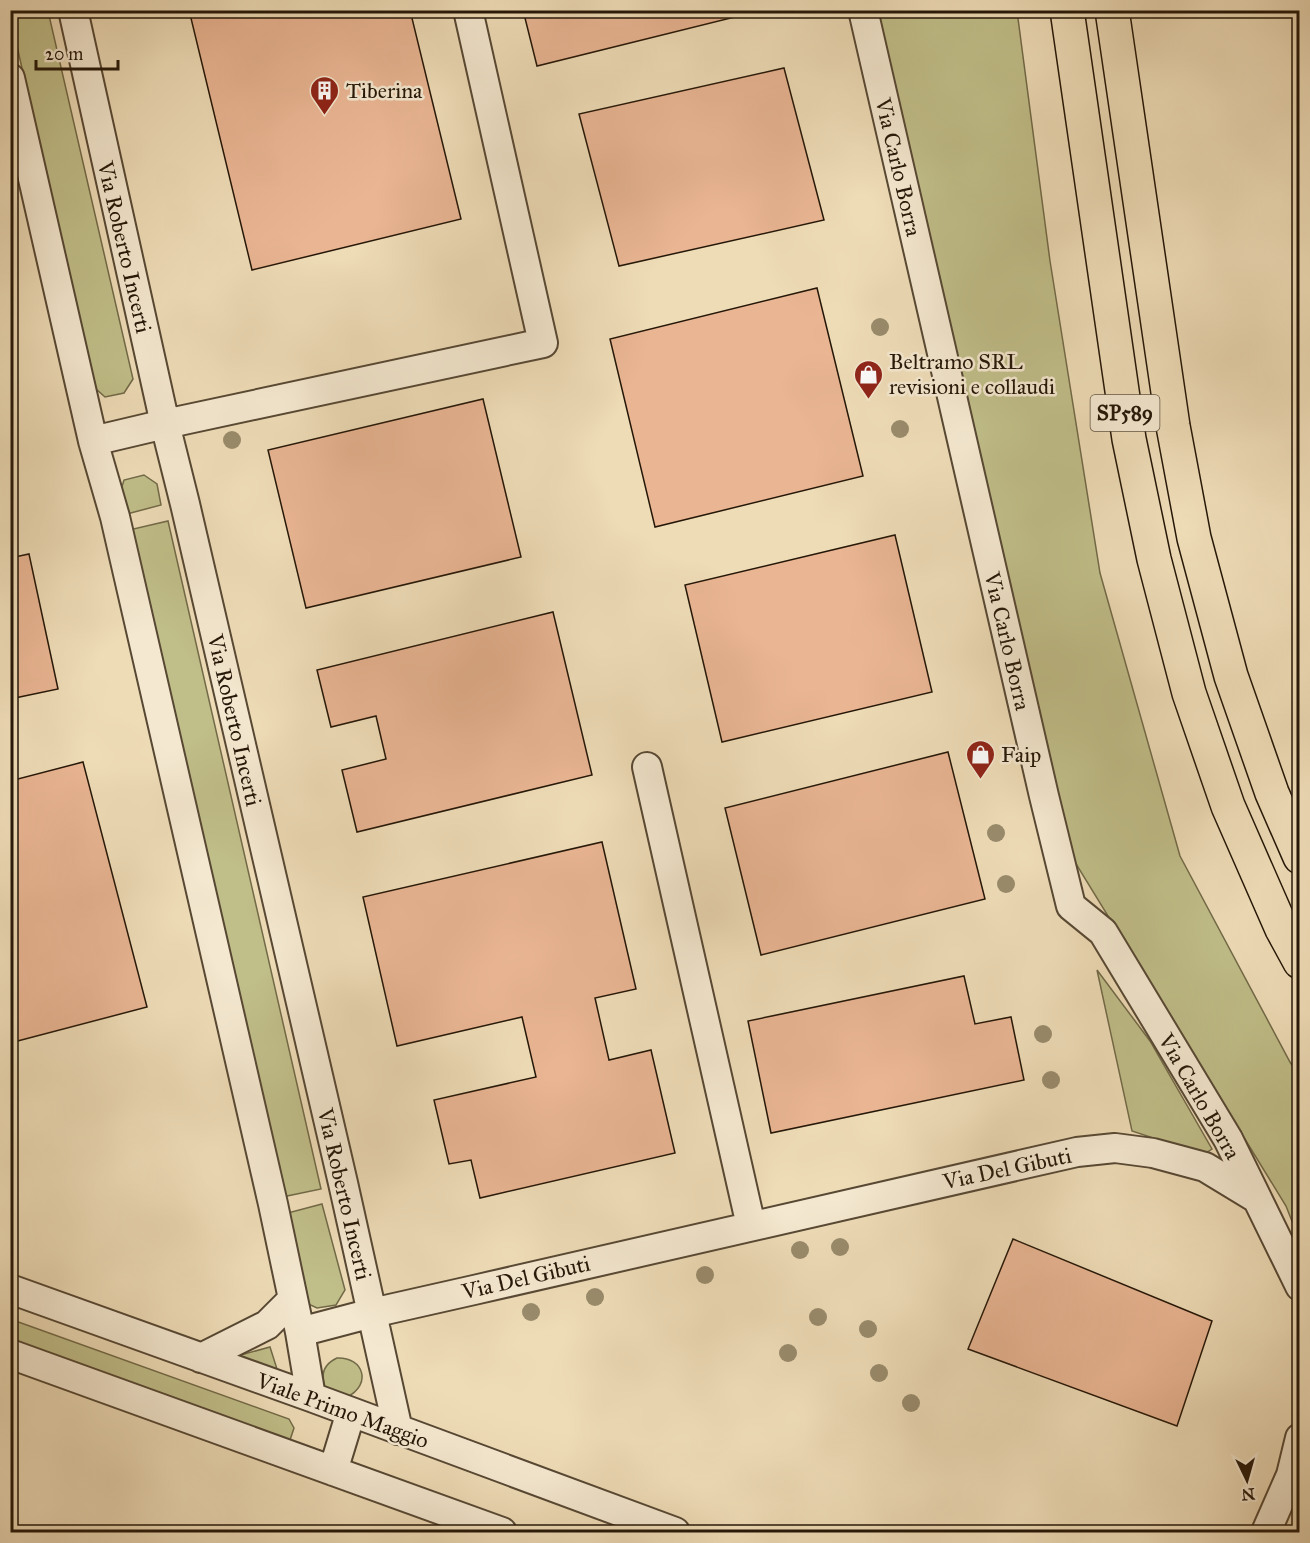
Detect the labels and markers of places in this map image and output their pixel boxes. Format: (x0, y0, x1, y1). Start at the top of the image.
building icon: Tiberina (309, 74, 341, 116)
place label: Tiberina (346, 77, 423, 104)
place label: Beltramo SRL revisioni e collaudi (889, 348, 1055, 400)
shop icon: Beltramo SRL revisioni e collaudi (852, 358, 884, 400)
shop icon: Faip (964, 738, 996, 780)
place label: Faip (1001, 741, 1041, 768)

